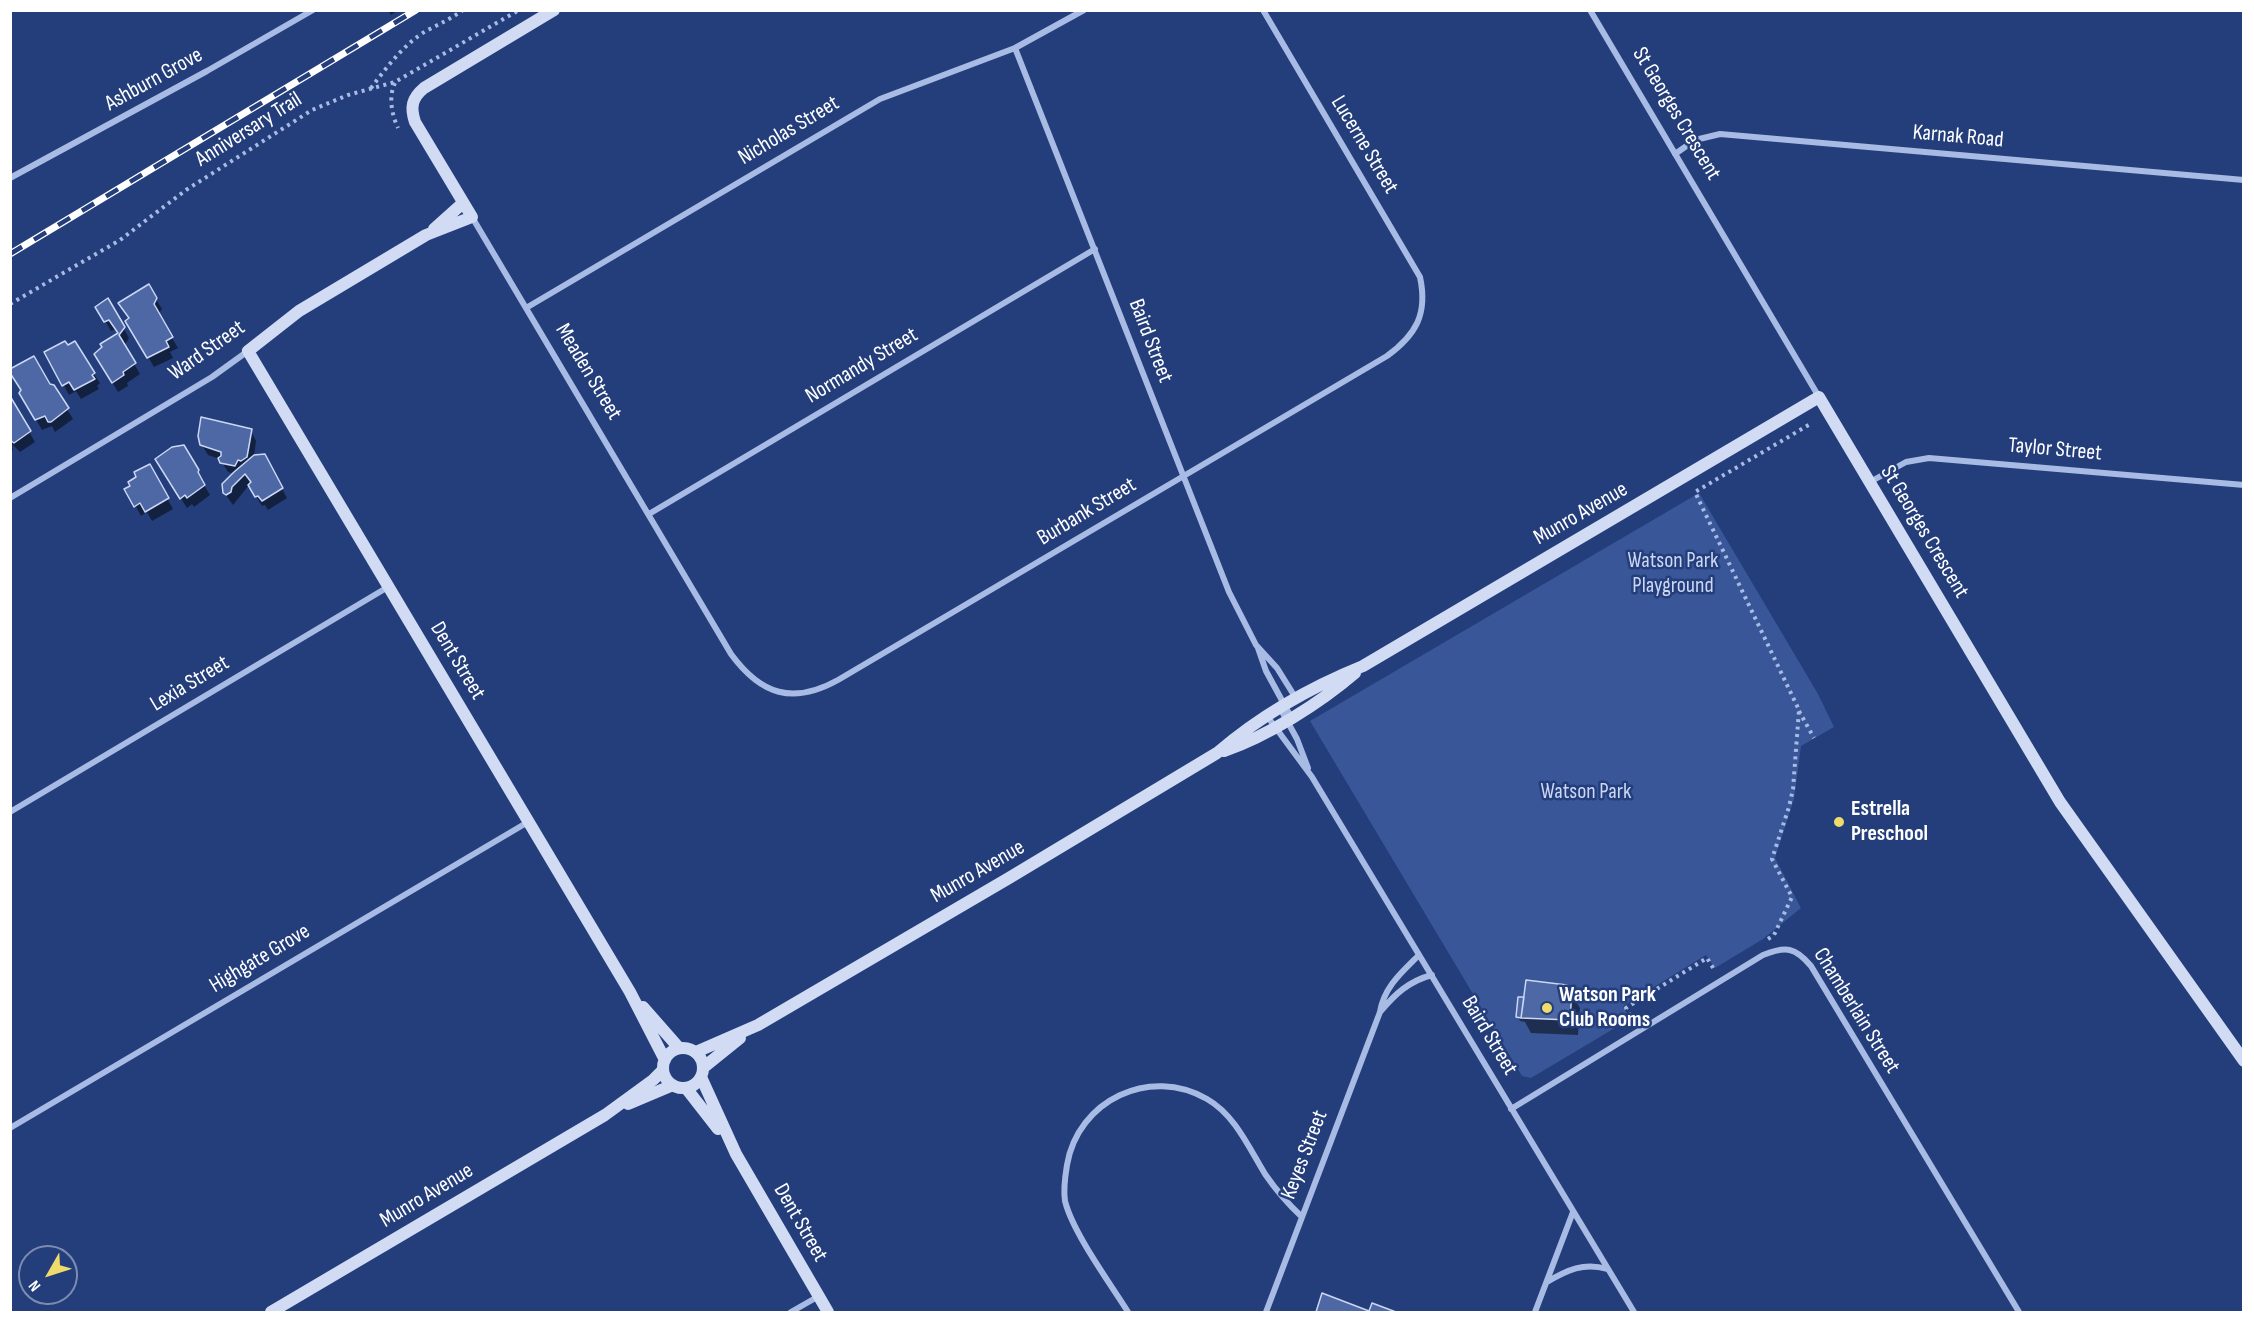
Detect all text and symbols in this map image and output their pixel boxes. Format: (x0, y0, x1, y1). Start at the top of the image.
street label: Ashburn Grove (101, 42, 207, 118)
street label: St Georges Crescent (1626, 43, 1726, 185)
street label: Anniversary Trail (191, 87, 307, 173)
street label: Nicholas Street (734, 91, 844, 171)
street label: Lucerne Street (1325, 91, 1403, 199)
street label: Karnak Road (1911, 120, 2005, 154)
street label: Baird Street (1122, 295, 1178, 387)
street label: Ward Street (164, 315, 250, 387)
street label: Meaden Street (549, 319, 627, 425)
street label: Normandy Street (801, 322, 923, 410)
street label: Taylor Street (2007, 433, 2103, 467)
street label: St Georges Crescent (1874, 461, 1974, 603)
street label: Burbank Street (1033, 472, 1141, 552)
street label: Munro Avenue (1529, 477, 1633, 551)
park label: Watson Park Playground (1628, 548, 1718, 600)
street label: Dent Street (424, 617, 490, 705)
street label: Lexia Street (146, 650, 234, 718)
park label: Watson Park (1541, 779, 1631, 805)
place label: Estrella Preschool (1851, 796, 1928, 848)
marker: Estrella Preschool (1832, 815, 1846, 829)
street label: Munro Avenue (926, 835, 1030, 909)
street label: Highgate Grove (205, 919, 315, 999)
street label: Chamberlain Street (1807, 943, 1905, 1079)
place label: Watson Park Club Rooms (1559, 982, 1656, 1034)
street label: Baird Street (1455, 992, 1523, 1080)
marker: Watson Park Club Rooms (1540, 1001, 1554, 1015)
street label: Keyes Street (1276, 1107, 1334, 1203)
street label: Munro Avenue (376, 1158, 478, 1234)
street label: Dent Street (767, 1179, 833, 1267)
north arrow (18, 1245, 78, 1305)
text: N (25, 1276, 45, 1295)

